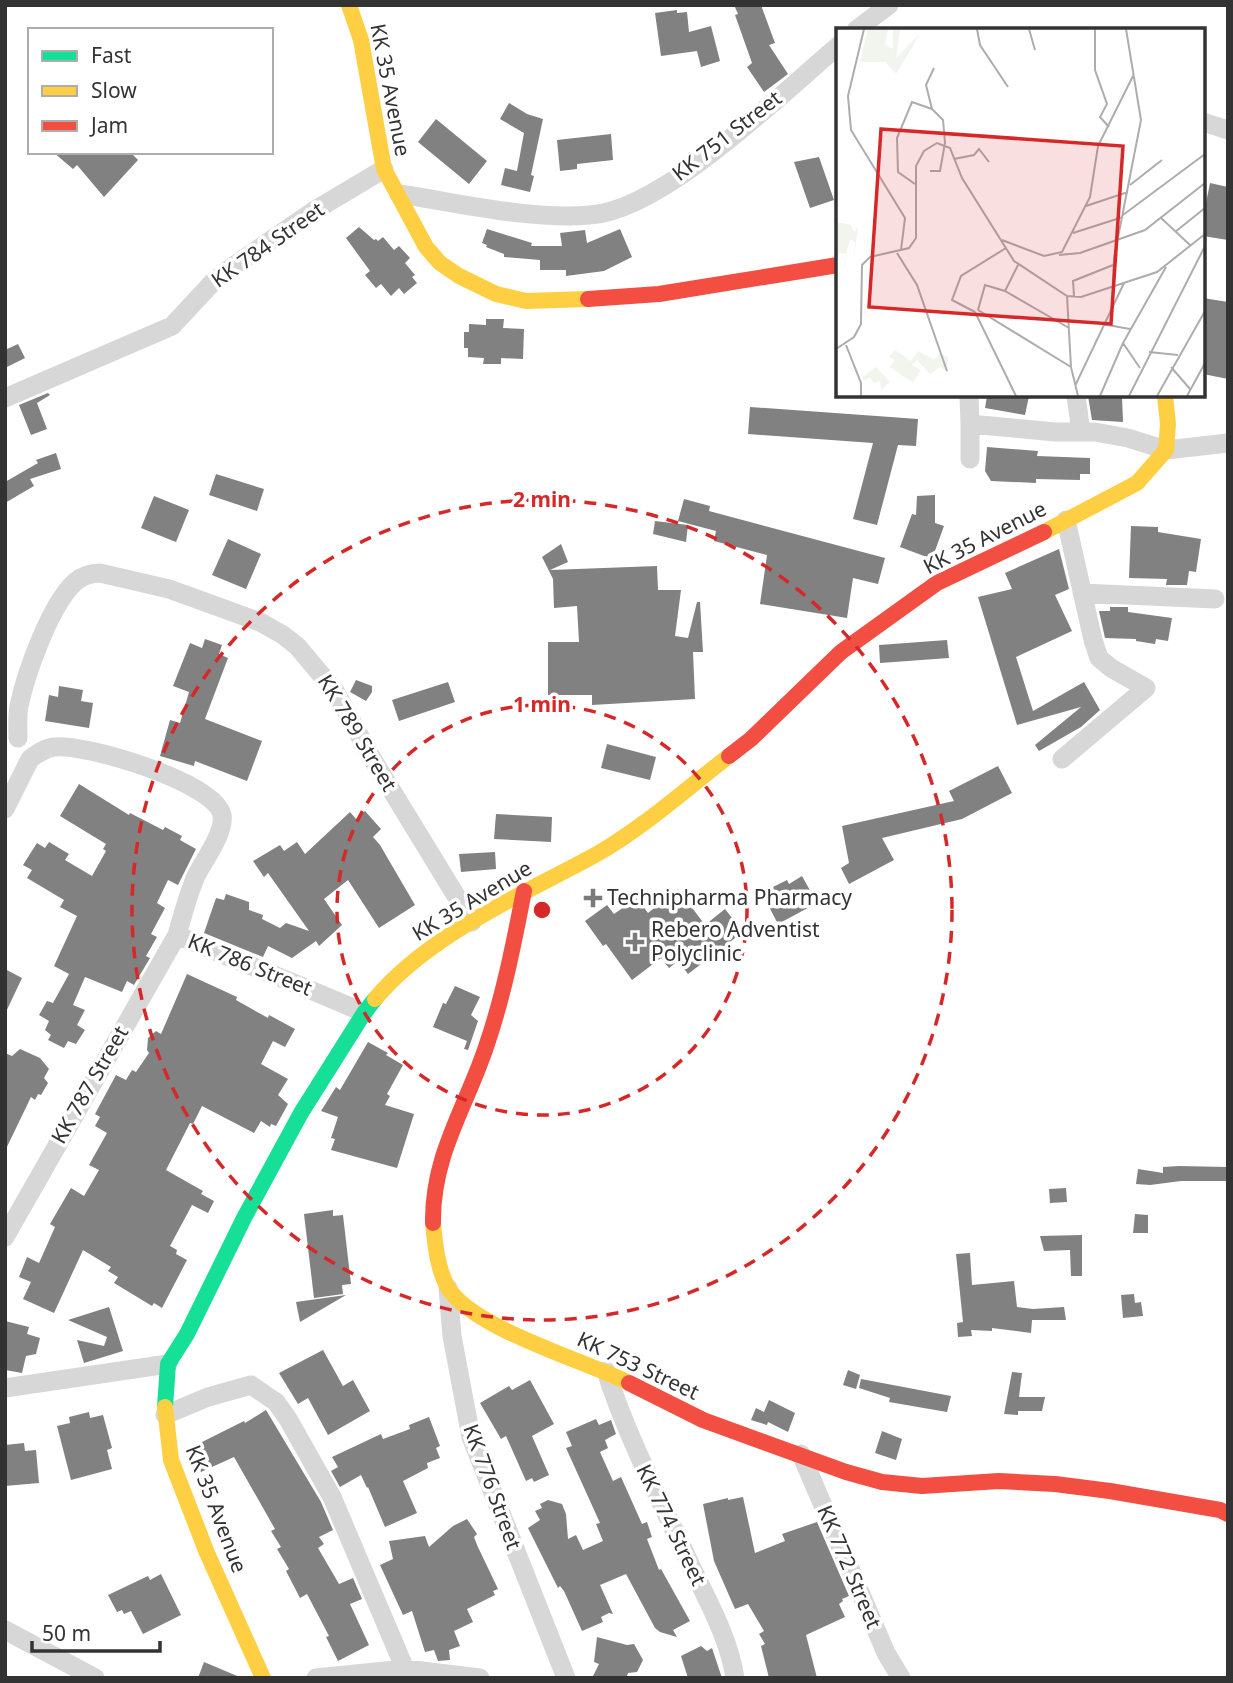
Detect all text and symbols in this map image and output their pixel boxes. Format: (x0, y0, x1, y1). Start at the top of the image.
street label: KK 35 Avenue (364, 21, 418, 159)
legend (28, 28, 273, 154)
inset map (836, 28, 1205, 397)
text: Fast (91, 41, 132, 69)
text: Slow (91, 76, 137, 104)
street label: KK 751 Street (666, 83, 787, 187)
text: Jam (89, 111, 128, 139)
street label: KK 784 Street (205, 195, 330, 293)
text: 2 min (513, 485, 571, 513)
street label: KK 35 Avenue (918, 494, 1051, 580)
street label: KK 789 Street (312, 669, 404, 796)
text: 1 min (513, 690, 571, 718)
street label: KK 35 Avenue (407, 853, 536, 947)
place label: Technipharma Pharmacy (607, 883, 852, 911)
marker: Technipharma Pharmacy (585, 890, 601, 906)
centre of rings (530, 898, 554, 922)
place label: Rebero Adventist Polyclinic (651, 915, 820, 967)
street label: KK 786 Street (184, 926, 317, 1002)
marker: Rebero Adventist Polyclinic (625, 932, 645, 952)
street label: KK 787 Street (44, 1020, 134, 1148)
street label: KK 753 Street (573, 1325, 704, 1406)
street label: KK 776 Street (457, 1420, 529, 1554)
street label: KK 35 Avenue (180, 1441, 254, 1577)
street label: KK 774 Street (630, 1459, 714, 1590)
street label: KK 772 Street (811, 1501, 889, 1633)
scale bar (32, 1610, 159, 1654)
text: 50 m (42, 1619, 91, 1647)

